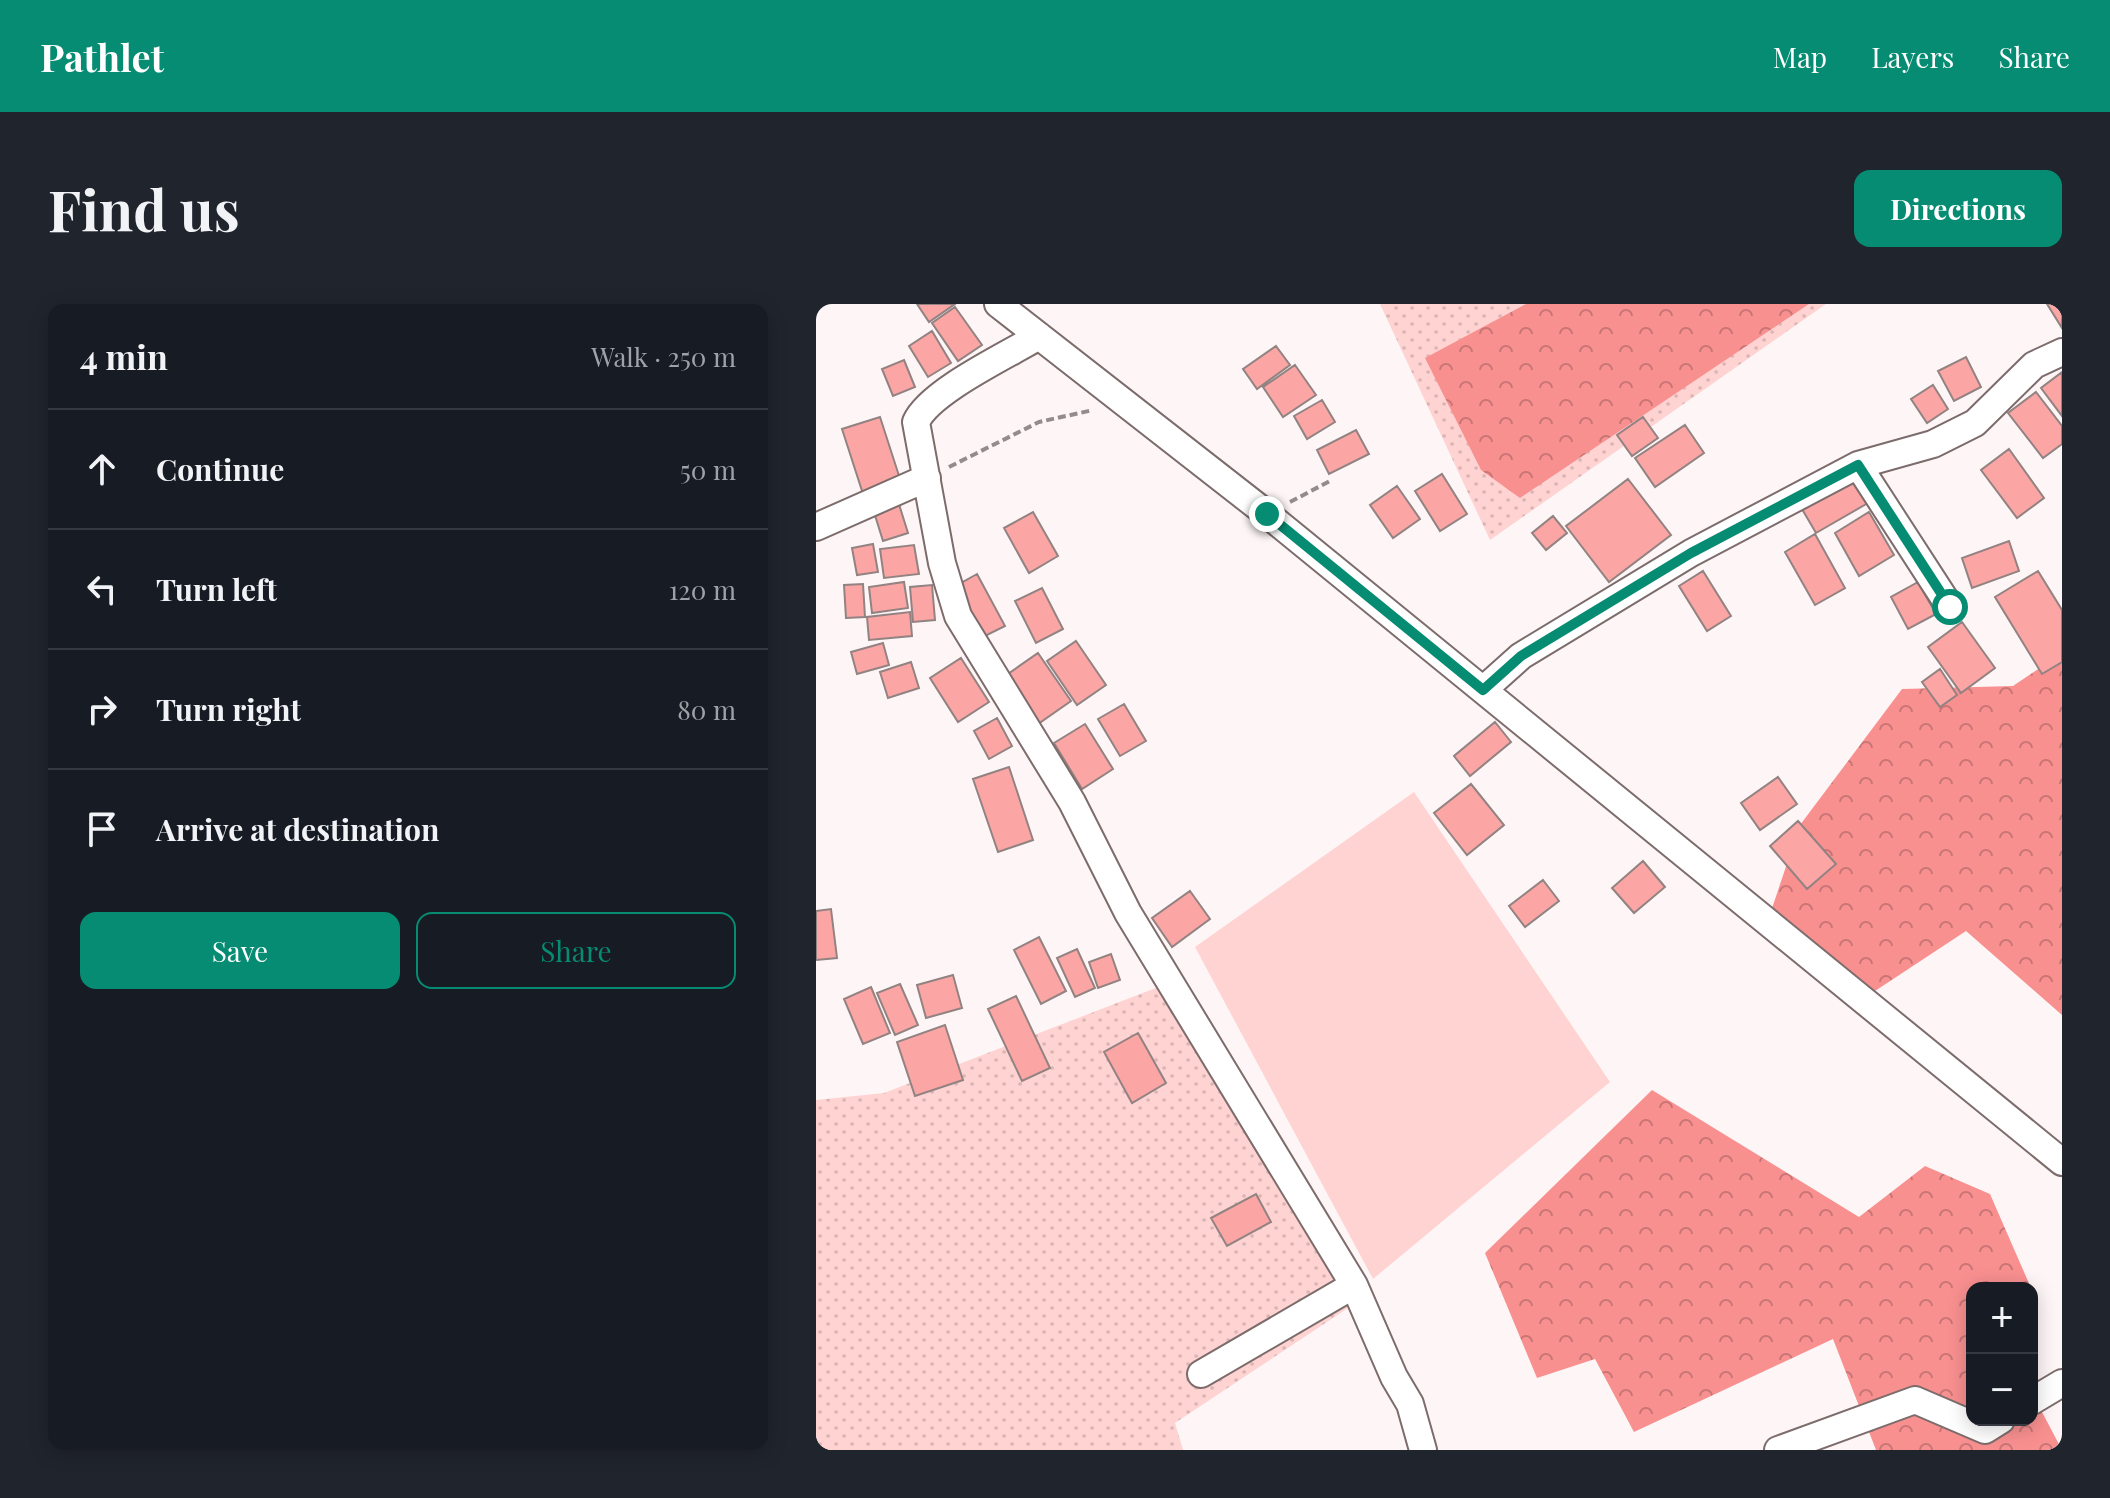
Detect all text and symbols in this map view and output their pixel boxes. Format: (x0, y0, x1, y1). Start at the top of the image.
text: Pathlet (40, 31, 164, 82)
text: Map (1773, 38, 1827, 75)
text: Layers (1871, 38, 1954, 75)
text: Share (1998, 38, 2070, 75)
button: Directions (1854, 170, 2062, 247)
text: Find us (48, 171, 240, 246)
text: 4 min (80, 333, 168, 379)
text: Walk · 250 m (591, 339, 736, 374)
icon: ahead (80, 447, 124, 491)
text: Continue (156, 449, 284, 489)
text: 50 m (680, 452, 736, 487)
route end (1249, 496, 1285, 532)
icon: left (80, 567, 124, 611)
text: Turn left (156, 569, 277, 609)
text: 120 m (669, 572, 736, 607)
route start (1932, 589, 1968, 625)
icon: right (80, 687, 124, 731)
text: Turn right (156, 689, 301, 729)
text: 80 m (677, 692, 736, 727)
icon: arrive (80, 807, 124, 851)
text: Arrive at destination (156, 809, 439, 849)
button: Save (80, 912, 400, 989)
button: Share (416, 912, 736, 989)
map controls (1966, 1282, 2038, 1426)
button: + (1966, 1282, 2038, 1354)
button: − (1966, 1354, 2038, 1426)

